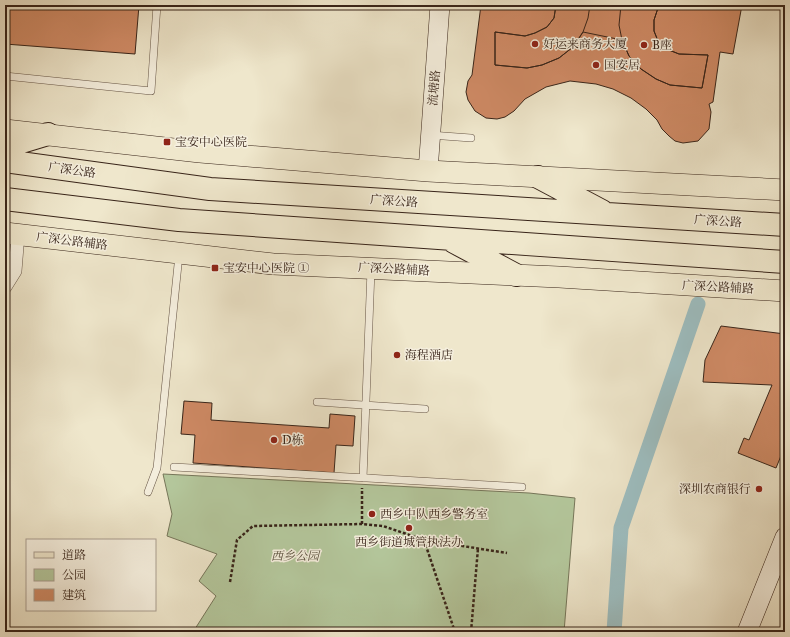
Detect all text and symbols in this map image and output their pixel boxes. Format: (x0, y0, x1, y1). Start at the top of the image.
place label: 好运来商务大厦 (543, 37, 627, 51)
place label: B座 (652, 38, 672, 52)
marker: 好运来商务大厦 (530, 39, 540, 49)
marker: B座 (639, 40, 649, 50)
place label: 国安居 (604, 58, 640, 72)
marker: 国安居 (591, 60, 601, 70)
street label: 流塘路 (425, 69, 443, 107)
place label: 宝安中心医院 (175, 135, 247, 149)
marker: 宝安中心医院 (162, 137, 172, 147)
street label: 广深公路 (47, 160, 97, 180)
street label: 广深公路 (370, 192, 418, 210)
street label: 广深公路 (694, 212, 742, 230)
street label: 广深公路辅路 (35, 230, 109, 252)
street label: 广深公路辅路 (358, 260, 430, 278)
place label: 宝安中心医院 ① (223, 261, 310, 275)
marker: 宝安中心医院 ① (210, 263, 220, 273)
street label: 广深公路辅路 (682, 278, 754, 296)
place label: 海程酒店 (405, 348, 453, 362)
marker: 海程酒店 (392, 350, 402, 360)
place label: D栋 (282, 433, 303, 447)
marker: D栋 (269, 435, 279, 445)
place label: 深圳农商银行 (679, 482, 751, 496)
marker: 深圳农商银行 (754, 484, 764, 494)
place label: 西乡中队西乡警务室 (380, 507, 488, 521)
marker: 西乡中队西乡警务室 (367, 509, 377, 519)
marker: 西乡街道城管执法办 (404, 523, 414, 533)
place label: 西乡街道城管执法办 (355, 535, 463, 549)
legend (26, 539, 156, 611)
text: 道路 (62, 548, 86, 562)
park label: 西乡公园 (271, 549, 321, 563)
text: 公园 (62, 568, 86, 582)
text: 建筑 (62, 588, 86, 602)

